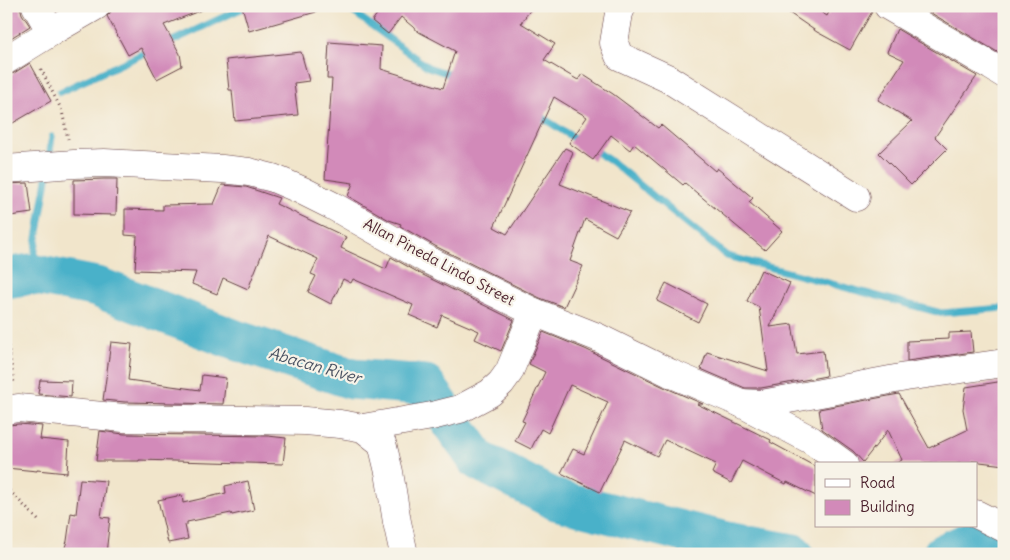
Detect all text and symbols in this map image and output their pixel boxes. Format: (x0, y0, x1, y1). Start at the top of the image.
street label: Allan Pineda Lindo Street (360, 214, 518, 309)
water label: Abacan River (267, 342, 366, 388)
legend (815, 462, 978, 528)
text: Road (860, 473, 895, 492)
text: Building (860, 497, 915, 516)

